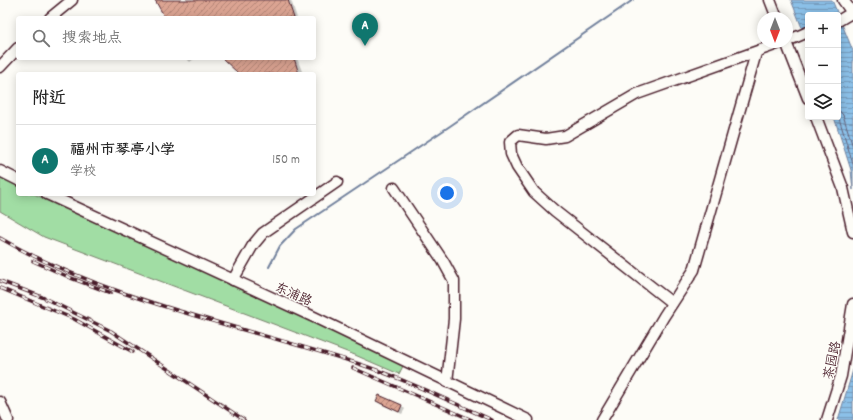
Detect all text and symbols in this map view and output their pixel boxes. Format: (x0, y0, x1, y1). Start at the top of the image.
north arrow (757, 12, 793, 48)
map controls (805, 12, 841, 120)
button: + (805, 12, 841, 48)
pin: A (352, 13, 378, 46)
search box (16, 16, 316, 60)
icon: search (30, 27, 52, 49)
text: 搜索地点 (62, 28, 122, 50)
button: − (805, 48, 841, 84)
button: layers (805, 84, 841, 120)
text: 附近 (32, 88, 66, 112)
text: 福州市琴亭小学 (70, 140, 175, 162)
text: A (41, 151, 49, 170)
text: 150 m (272, 151, 300, 170)
text: 学校 (70, 163, 96, 182)
your location (437, 183, 457, 203)
street label: 东浦路 (271, 279, 315, 312)
street label: 茶园路 (820, 339, 847, 382)

